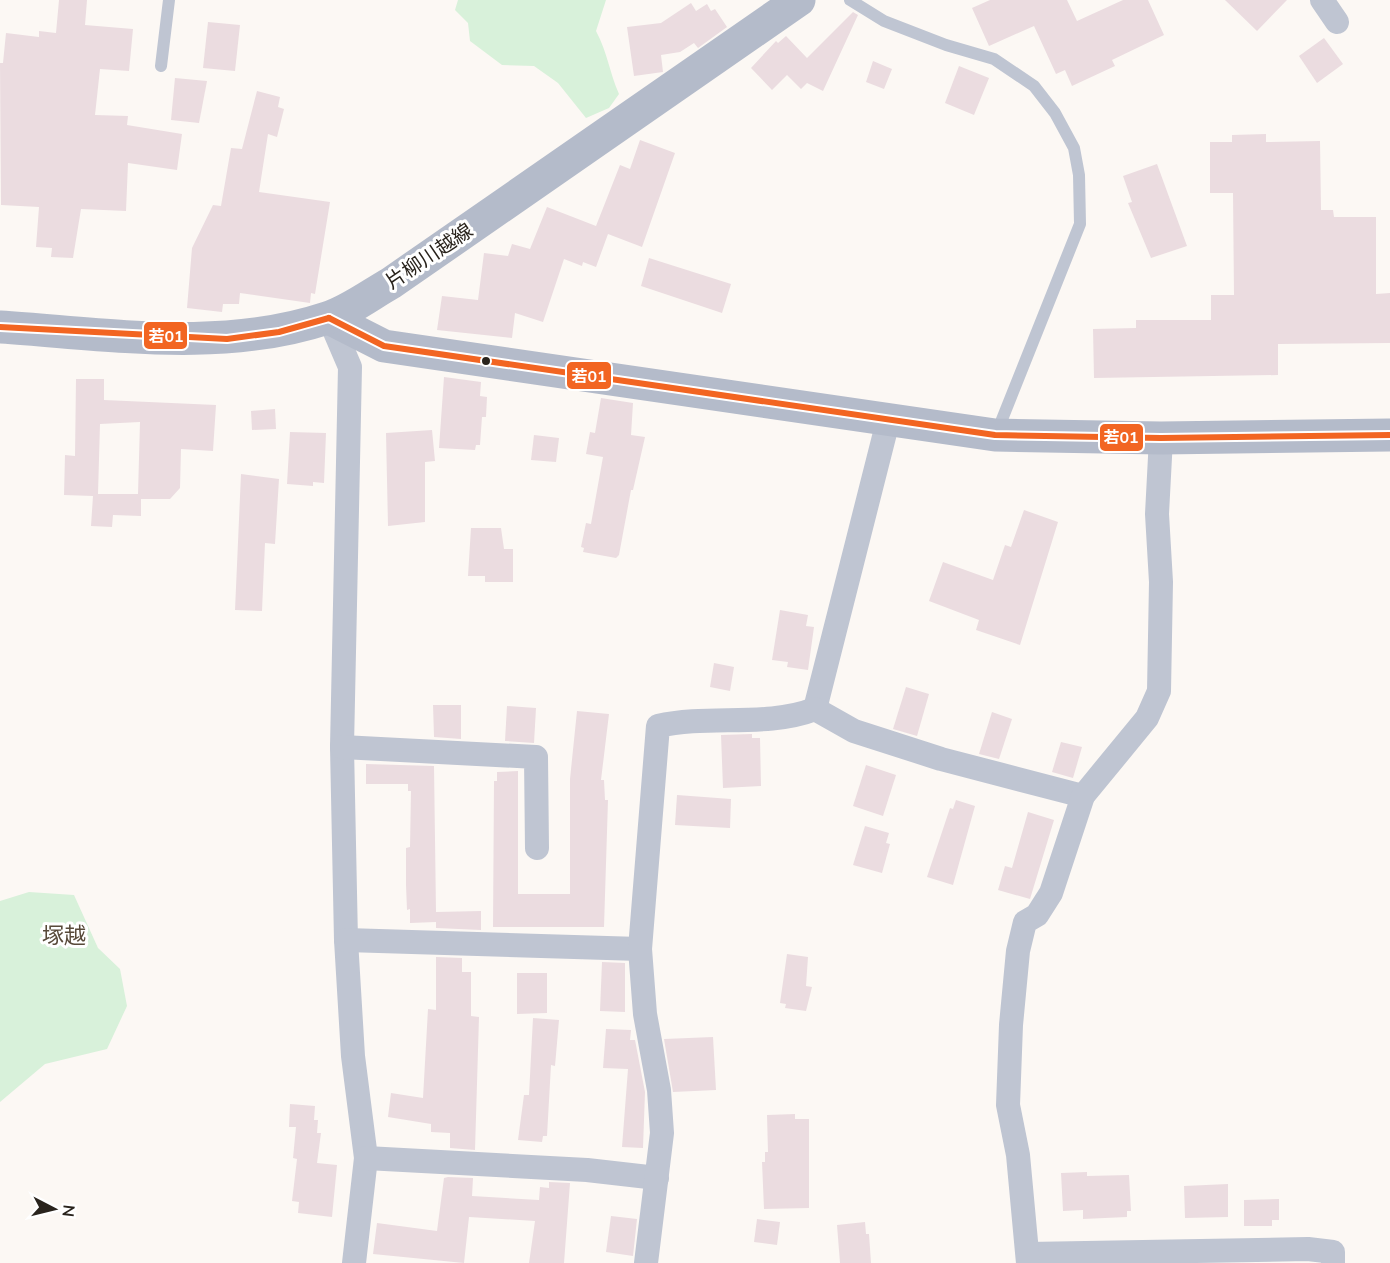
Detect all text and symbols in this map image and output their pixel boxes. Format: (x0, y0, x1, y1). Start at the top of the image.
street label: 片柳川越線 (380, 217, 478, 296)
line badge: 若01 (143, 321, 188, 350)
text: 若01 (148, 326, 184, 348)
unlabelled marker (480, 355, 492, 367)
line badge: 若01 (566, 361, 612, 390)
text: 若01 (571, 366, 607, 388)
line badge: 若01 (1099, 423, 1144, 452)
text: 若01 (1103, 427, 1139, 449)
district label: 塚越 (42, 921, 86, 951)
north arrow (24, 1179, 84, 1239)
text: N (56, 1203, 80, 1218)

